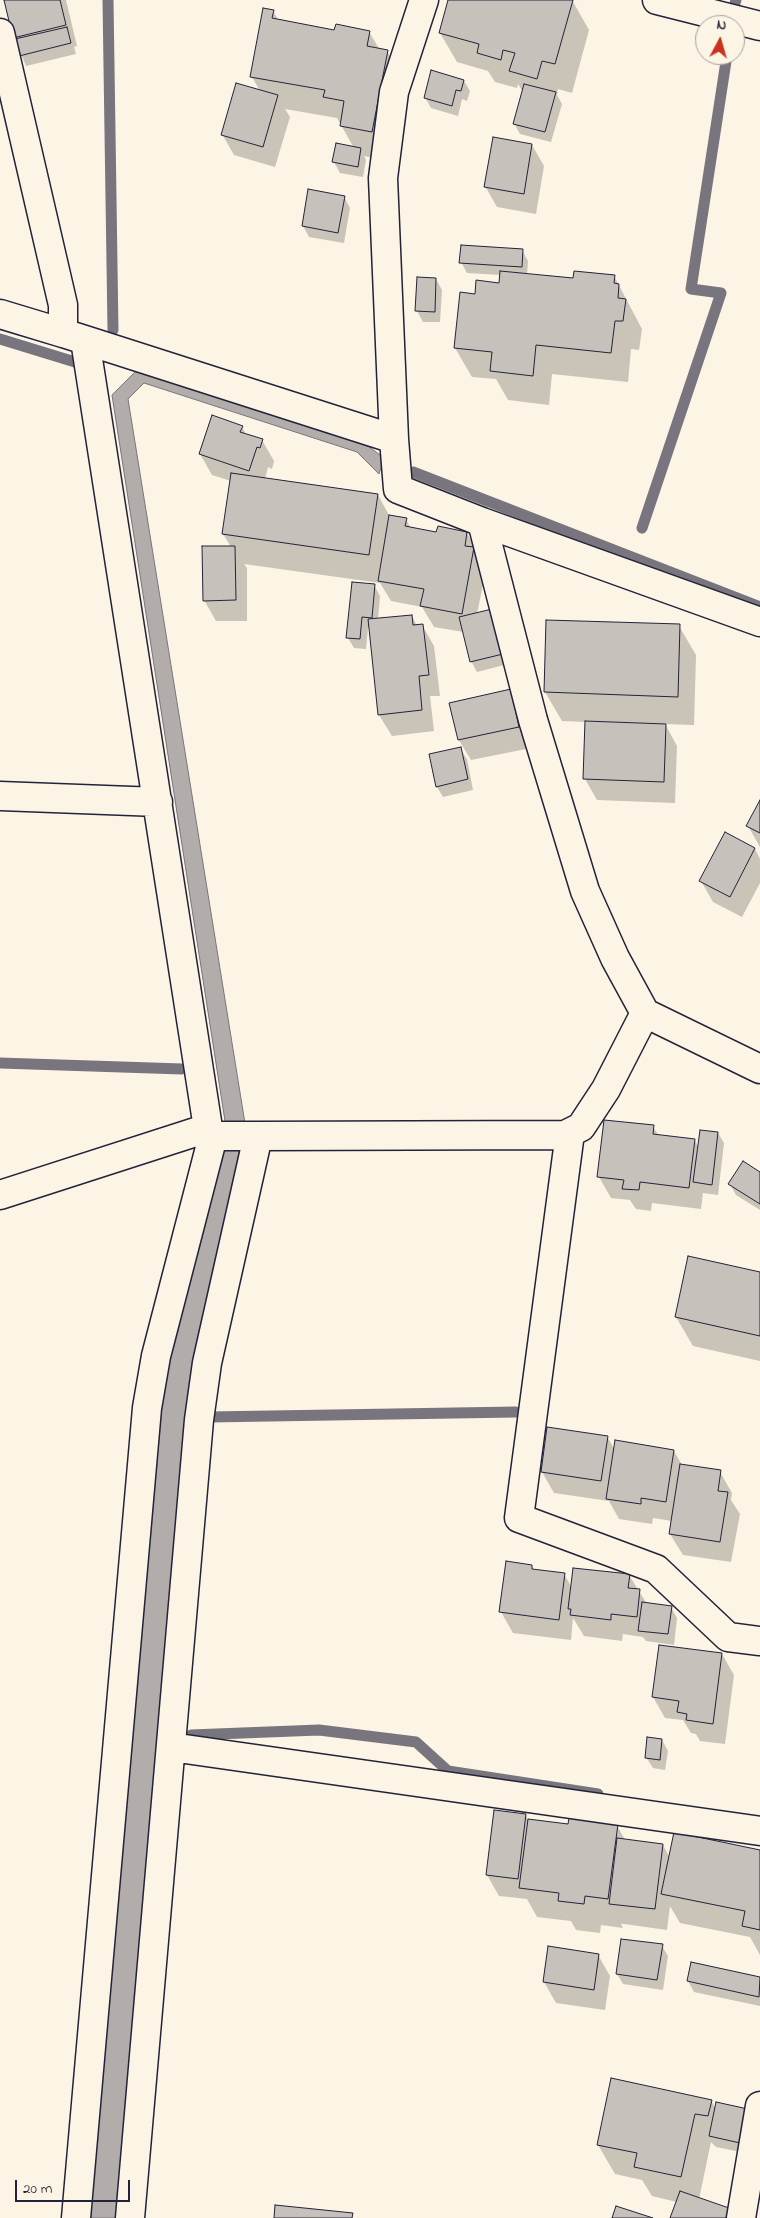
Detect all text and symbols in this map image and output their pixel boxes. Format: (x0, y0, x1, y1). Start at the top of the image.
north arrow (695, 15, 745, 65)
text: N (716, 15, 727, 37)
scale bar (18, 2170, 132, 2202)
text: 20 m (23, 2178, 52, 2200)

